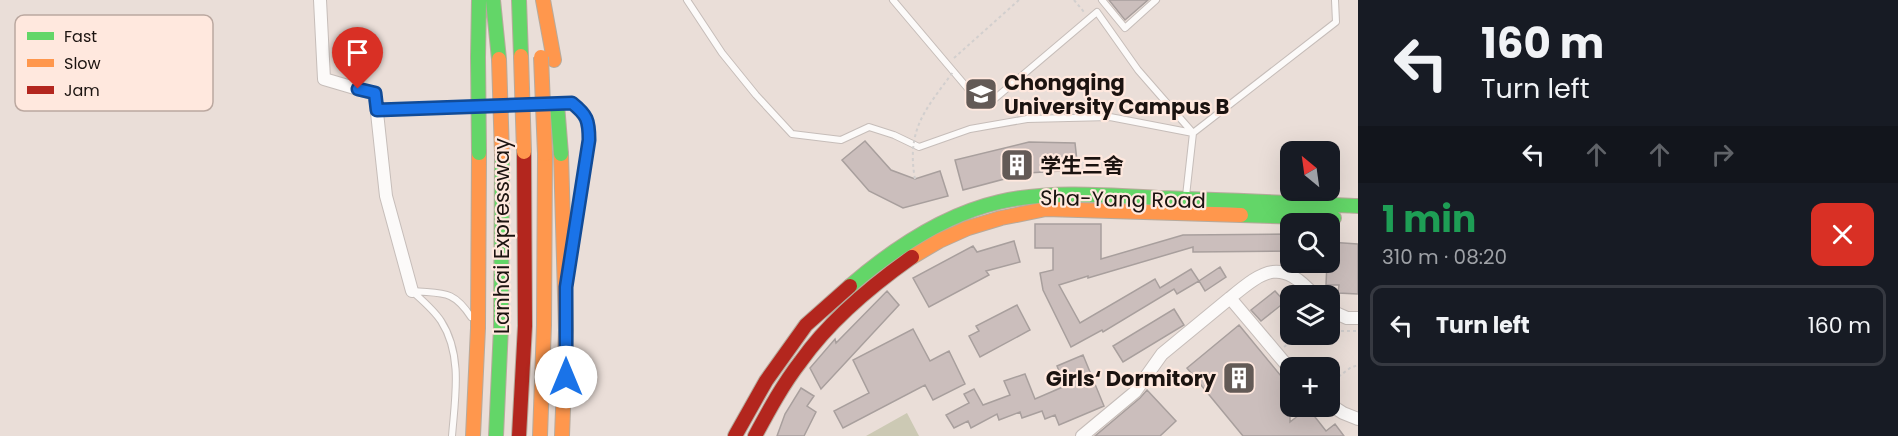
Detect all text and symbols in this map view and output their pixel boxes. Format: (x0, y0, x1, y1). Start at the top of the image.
text: 160 m (1481, 14, 1604, 73)
legend (15, 15, 213, 111)
icon: left (1382, 24, 1460, 102)
text: Fast (64, 25, 97, 48)
pin (332, 27, 383, 89)
icon: arrive (341, 36, 374, 69)
text: Slow (64, 52, 101, 75)
place label: Chongqing University Campus B (1004, 68, 1229, 121)
text: Turn left (1481, 70, 1590, 107)
school or university icon: Chongqing University Campus B (963, 76, 999, 112)
text: Jam (64, 79, 100, 102)
street label: Lanhai Expressway (487, 138, 516, 334)
icon: left (1517, 138, 1550, 171)
icon: ahead (1580, 138, 1613, 171)
icon: ahead (1643, 138, 1676, 171)
icon: right (1706, 138, 1739, 171)
north arrow (1280, 141, 1340, 201)
map controls (1280, 141, 1340, 417)
building icon: 学生三舍 (999, 147, 1035, 183)
place label: 学生三舍 (1040, 151, 1124, 180)
street label: Sha-Yang Road (1040, 183, 1206, 215)
text: 1 min (1382, 194, 1476, 245)
button: close (1811, 203, 1874, 266)
button: search (1280, 213, 1340, 273)
text: 310 m · 08:20 (1382, 243, 1507, 271)
button: layers (1280, 285, 1340, 345)
icon: left (1385, 309, 1418, 342)
text: Turn left (1436, 310, 1530, 341)
text: 160 m (1808, 310, 1871, 341)
position arrow (534, 345, 598, 409)
button: + (1280, 357, 1340, 417)
building icon: Girls‘ Dormitory (1221, 360, 1257, 396)
place label: Girls‘ Dormitory (1046, 364, 1217, 393)

